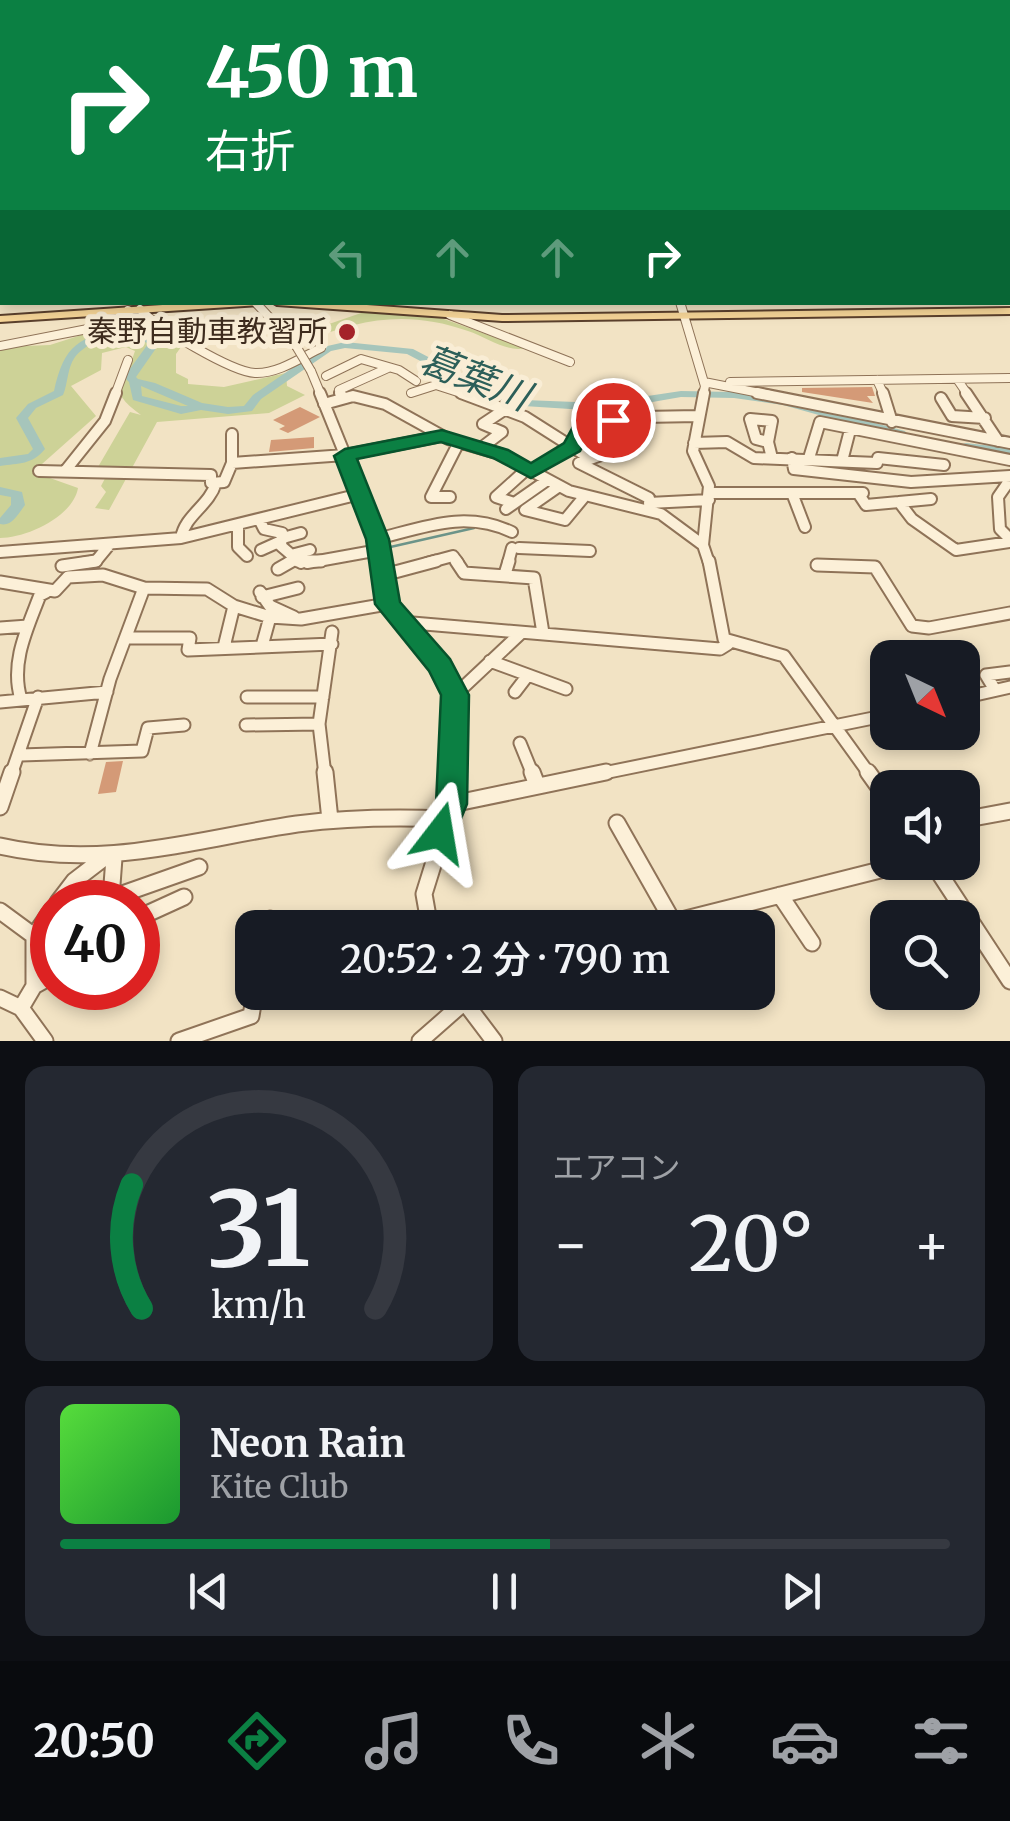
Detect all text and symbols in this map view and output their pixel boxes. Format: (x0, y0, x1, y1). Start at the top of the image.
text: 450 m (205, 28, 418, 116)
icon: right (40, 40, 170, 170)
text: 右折 (205, 123, 295, 179)
icon: left (320, 230, 375, 285)
icon: ahead (425, 230, 480, 285)
icon: ahead (530, 230, 585, 285)
icon: right (635, 230, 690, 285)
place label: 秦野自動車教習所 (87, 312, 327, 350)
marker: 秦野自動車教習所 (336, 321, 358, 343)
water label: 葛葉川 (414, 335, 541, 421)
pin (571, 378, 656, 463)
icon: arrive (586, 393, 641, 448)
north arrow (870, 640, 980, 750)
map controls (870, 640, 980, 1010)
button: sound (870, 770, 980, 880)
position arrow (388, 781, 492, 885)
speed limit sign: 40 (30, 880, 160, 1010)
button: search (870, 900, 980, 1010)
text: 20:52 · 2 分 · 790 m (340, 936, 670, 983)
text: エアコン (553, 1148, 681, 1188)
text: 31 (207, 1164, 311, 1294)
text: 20° (689, 1197, 814, 1291)
text: − (553, 1210, 589, 1279)
text: + (913, 1210, 950, 1279)
text: km/h (211, 1283, 306, 1328)
text: Neon Rain (210, 1420, 405, 1467)
text: Kite Club (210, 1467, 348, 1507)
icon: previous (181, 1564, 236, 1619)
icon: pause (477, 1564, 532, 1619)
icon: next (774, 1564, 829, 1619)
icon: directions (222, 1706, 292, 1776)
icon: music (359, 1706, 429, 1776)
icon: phone (496, 1706, 566, 1776)
icon: climate (633, 1706, 703, 1776)
icon: car (770, 1706, 840, 1776)
icon: filters (906, 1706, 976, 1776)
text: 20:50 (33, 1713, 155, 1769)

